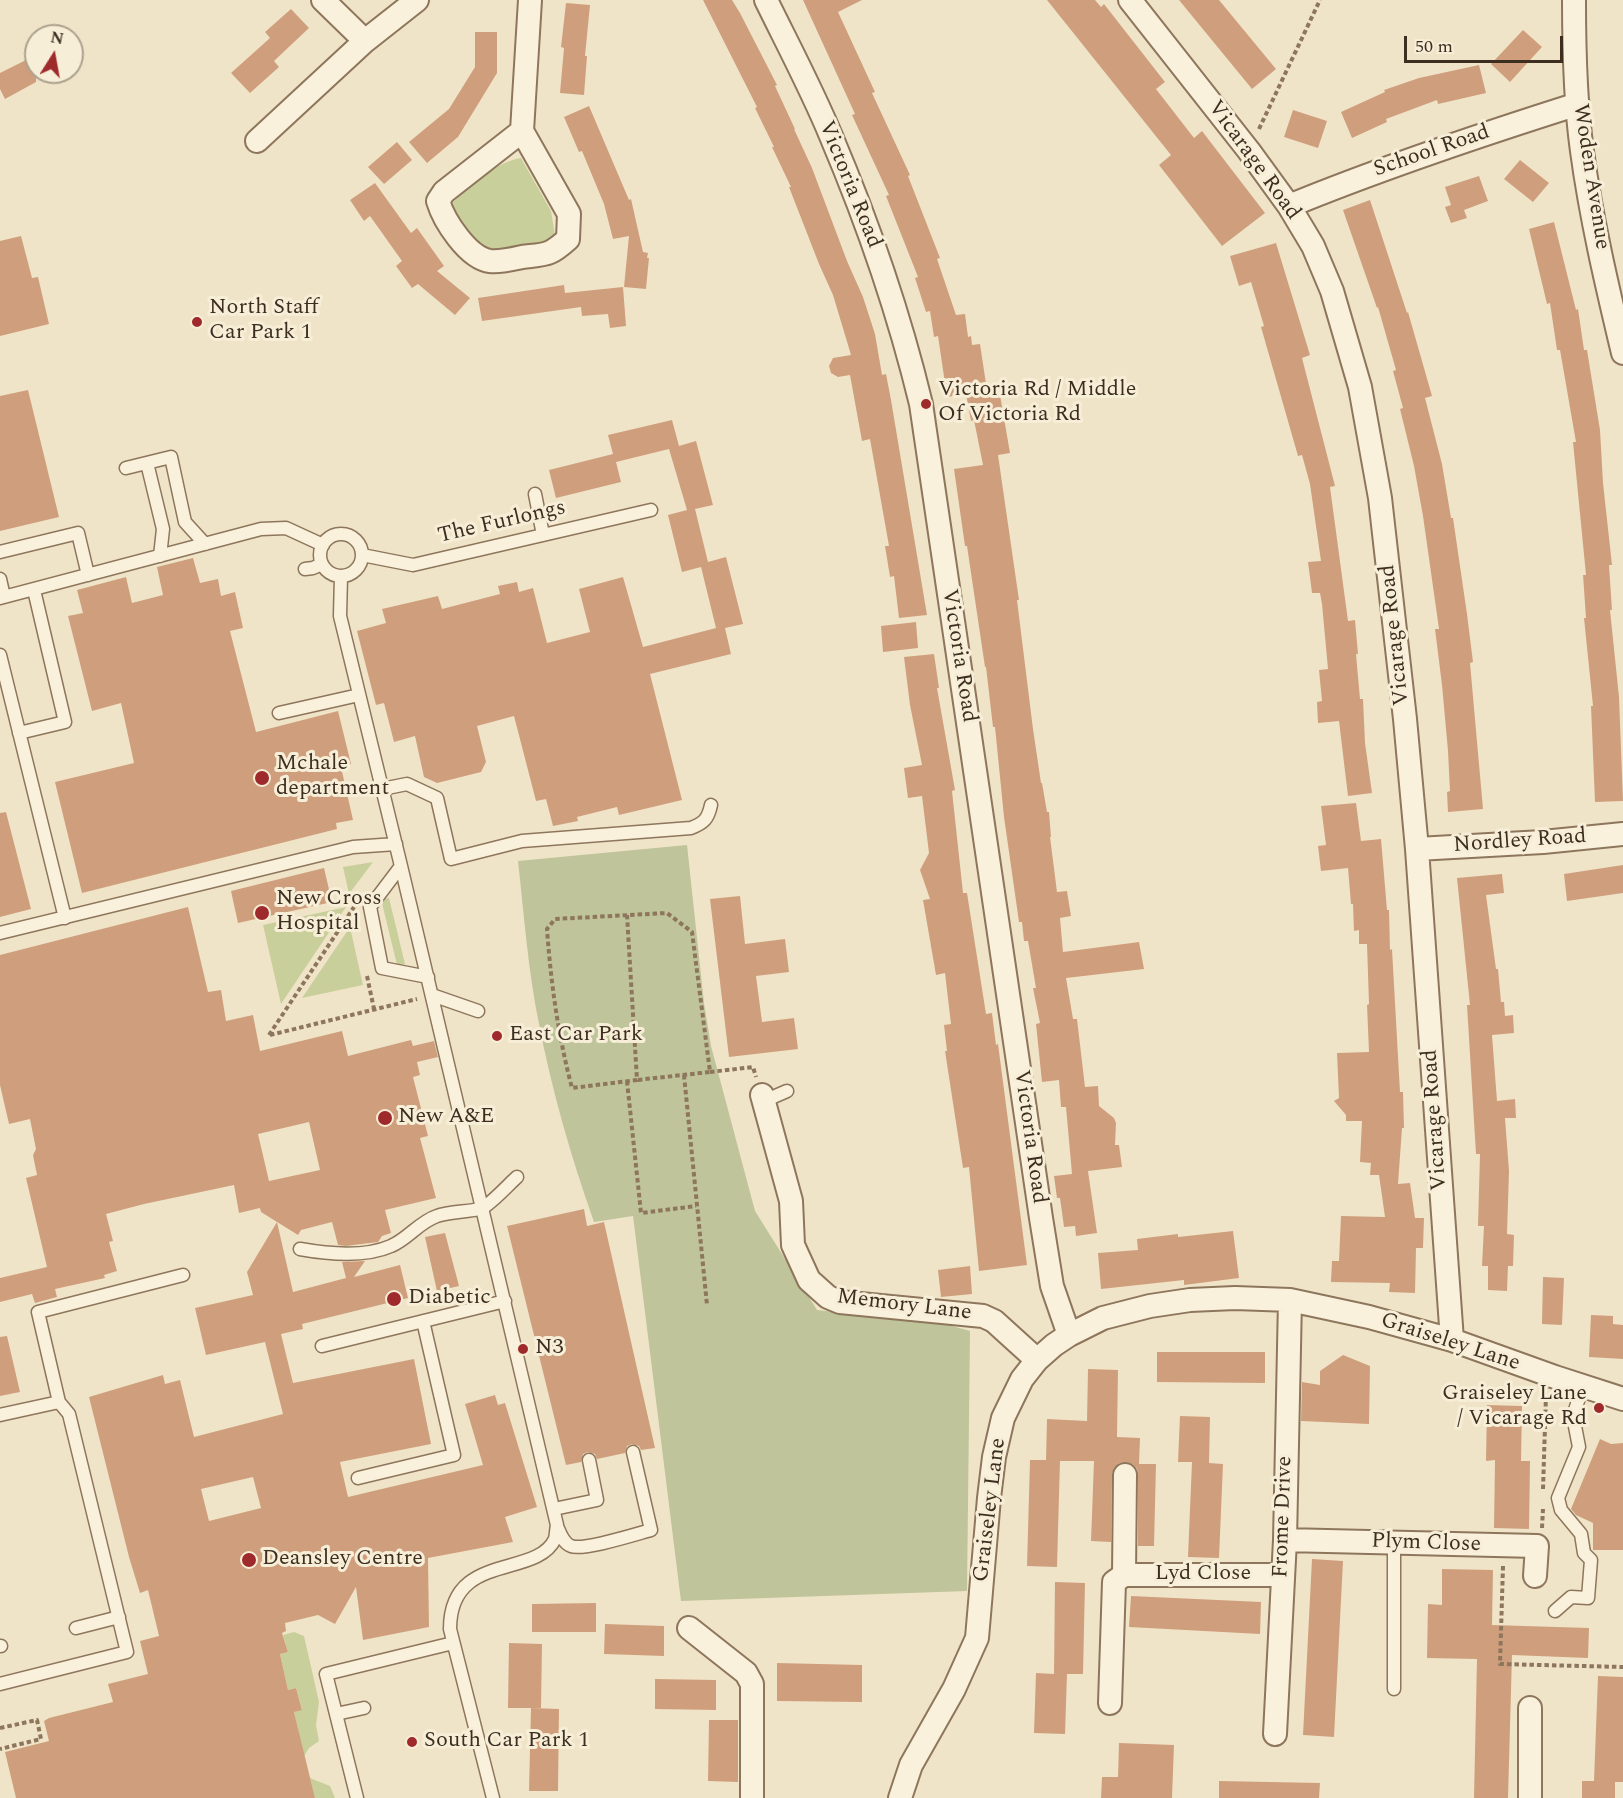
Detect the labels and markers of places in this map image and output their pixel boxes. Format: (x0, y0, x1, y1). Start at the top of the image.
place label: North Staff Car Park 1 (209, 296, 319, 348)
marker: North Staff Car Park 1 (190, 315, 204, 329)
place label: Victoria Rd / Middle Of Victoria Rd (938, 378, 1136, 430)
marker: Victoria Rd / Middle Of Victoria Rd (919, 397, 933, 411)
place label: Mchale department (276, 752, 389, 804)
marker: Mchale department (253, 769, 271, 787)
place label: New Cross Hospital (276, 887, 382, 938)
marker: New Cross Hospital (253, 904, 271, 922)
place label: East Car Park (509, 1023, 643, 1049)
marker: East Car Park (490, 1029, 504, 1043)
place label: New A&E (398, 1105, 494, 1131)
marker: New A&E (376, 1109, 394, 1127)
place label: Diabetic (408, 1286, 491, 1312)
marker: Diabetic (385, 1290, 403, 1308)
place label: N3 (535, 1336, 564, 1362)
marker: N3 (516, 1342, 530, 1356)
place label: Graiseley Lane / Vicarage Rd (1442, 1382, 1587, 1434)
marker: Graiseley Lane / Vicarage Rd (1592, 1401, 1606, 1415)
place label: Deansley Centre (262, 1547, 423, 1573)
marker: Deansley Centre (240, 1551, 258, 1569)
place label: South Car Park 1 (424, 1729, 589, 1755)
marker: South Car Park 1 (405, 1735, 419, 1749)

